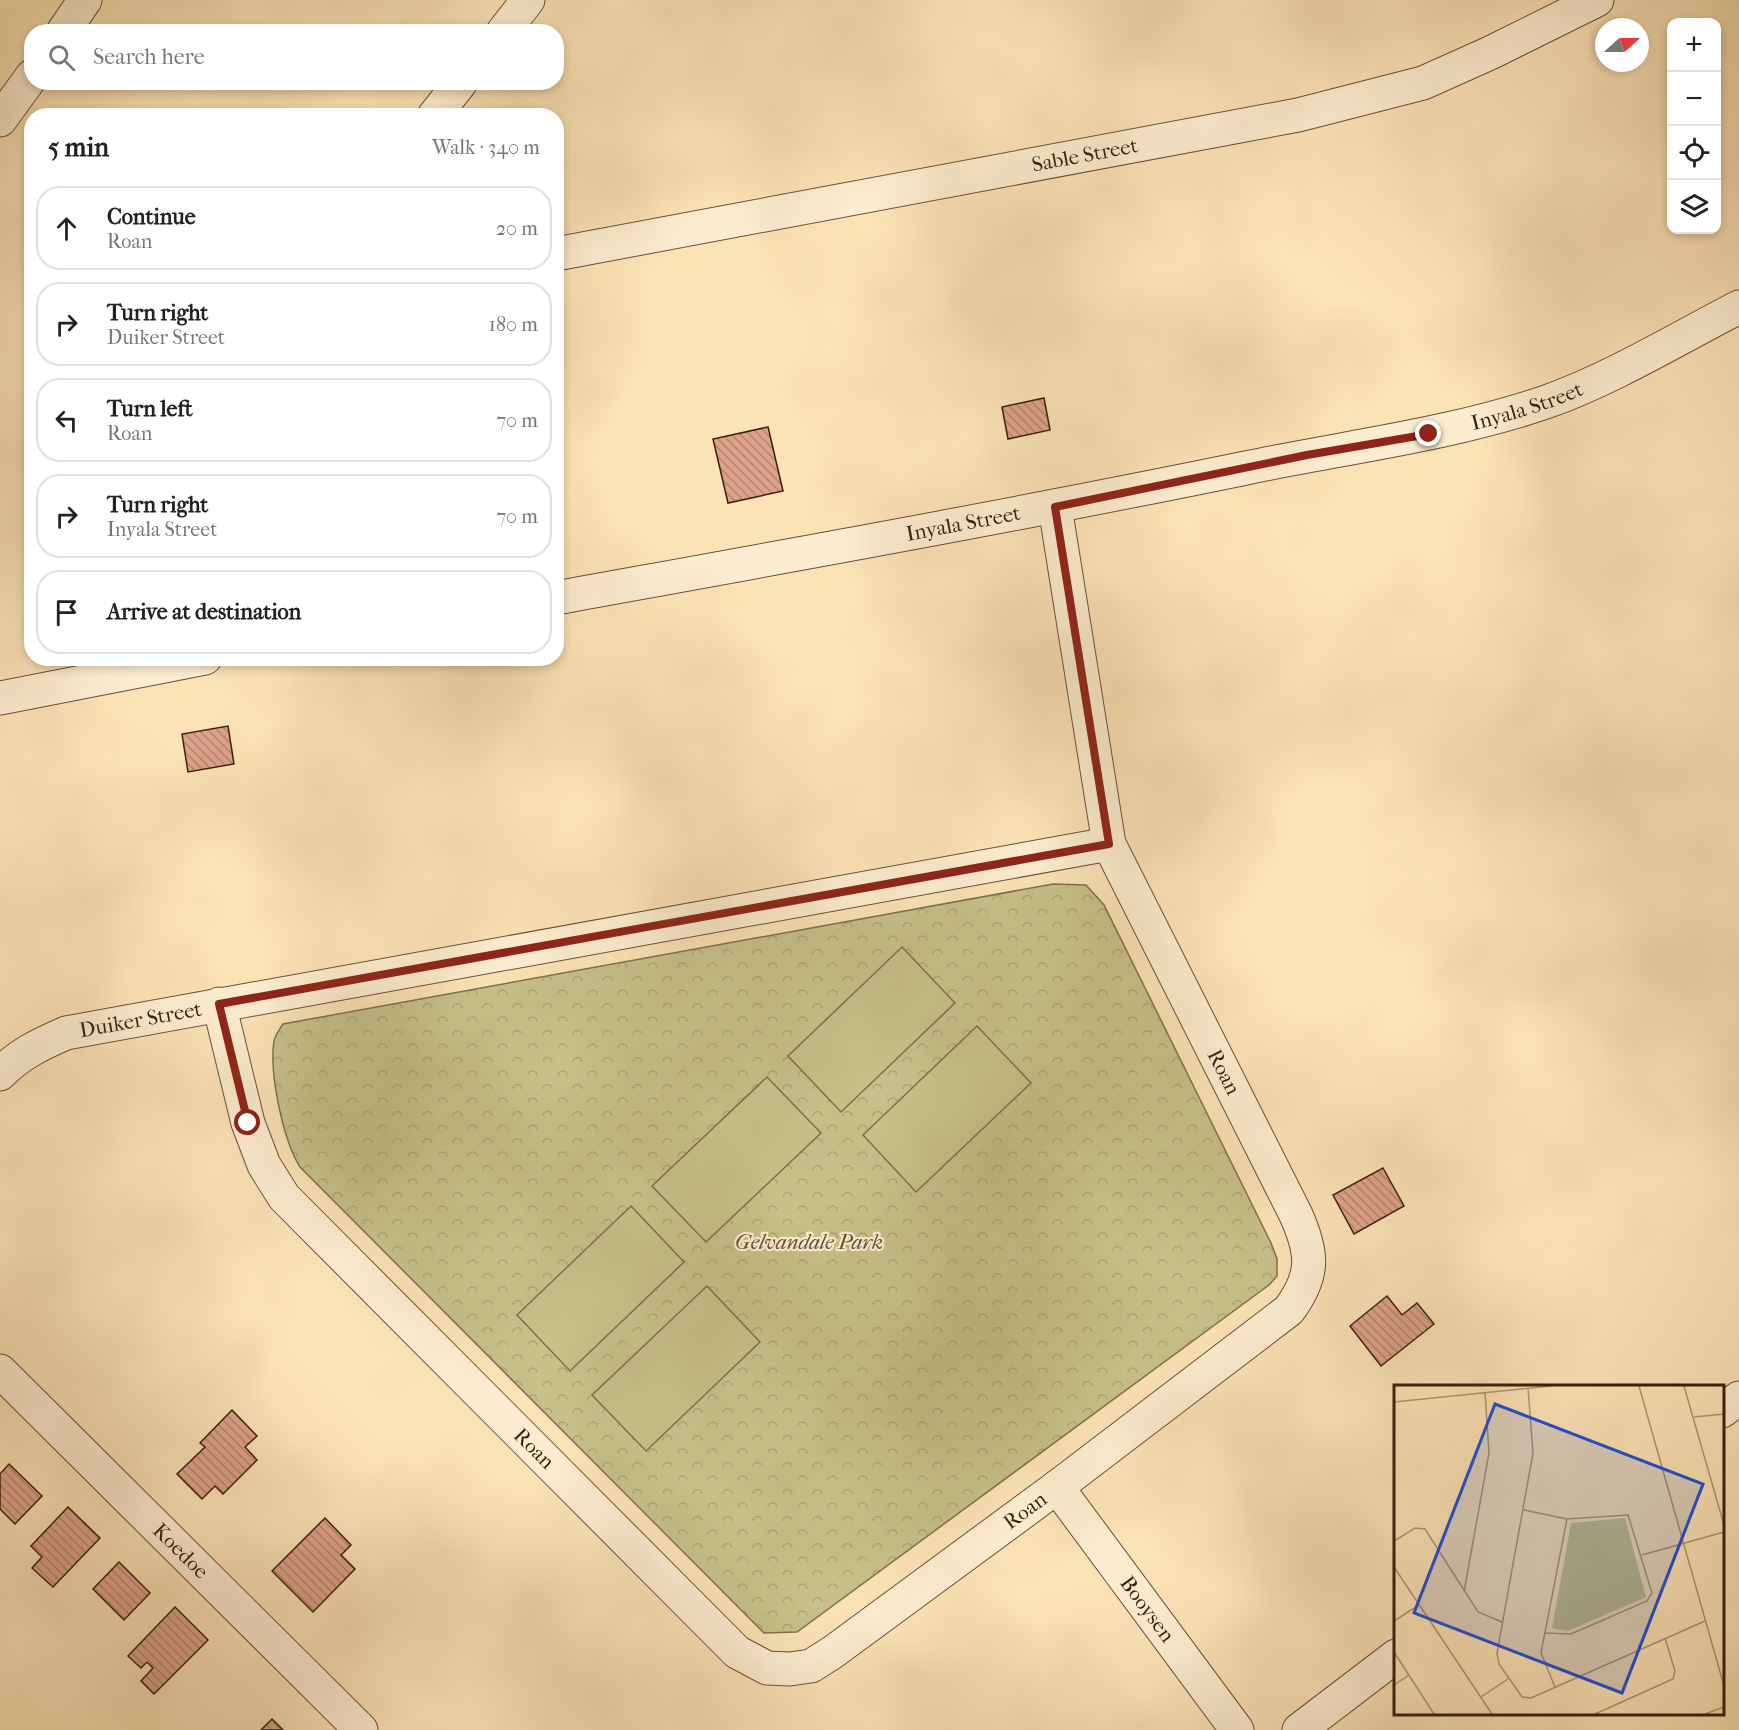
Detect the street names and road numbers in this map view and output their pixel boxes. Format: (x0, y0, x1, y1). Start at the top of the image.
street label: Sable Street (1030, 133, 1140, 177)
street label: Inyala Street (1469, 377, 1587, 435)
street label: Inyala Street (904, 501, 1023, 546)
street label: Duiker Street (77, 997, 204, 1042)
street label: Roan (1203, 1045, 1245, 1099)
street label: Roan (509, 1423, 560, 1474)
street label: Roan (999, 1487, 1051, 1534)
street label: Koedoe (148, 1518, 214, 1583)
street label: Booysen (1115, 1572, 1180, 1647)

